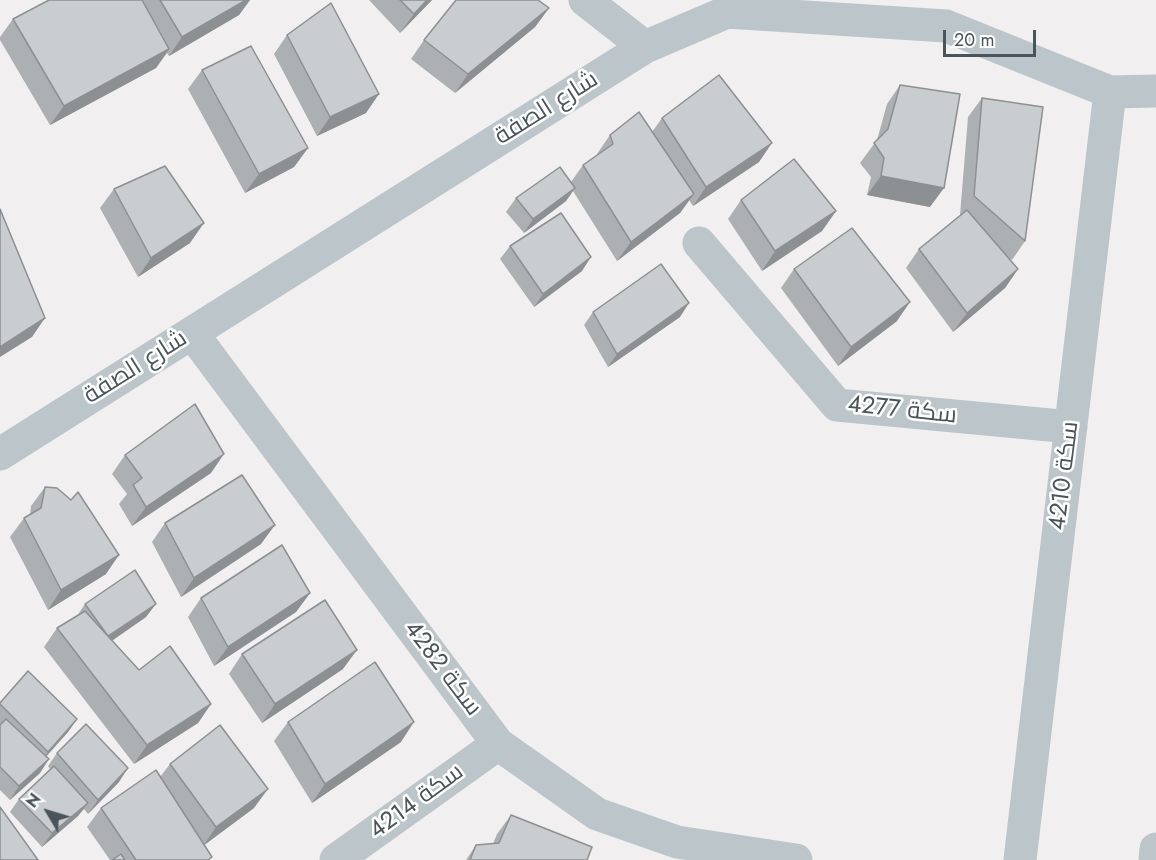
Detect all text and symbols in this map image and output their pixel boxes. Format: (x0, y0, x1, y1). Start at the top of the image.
scale bar (946, 18, 1039, 56)
text: 20 m (954, 27, 994, 53)
street label: شارع الصفة (490, 66, 604, 152)
street label: شارع الصفة (79, 325, 193, 411)
street label: سكة 4277 (846, 391, 958, 431)
street label: سكة 4210 (1044, 420, 1086, 532)
street label: سكة 4282 (397, 616, 487, 722)
street label: سكة 4214 (364, 758, 470, 846)
north arrow (18, 782, 78, 842)
text: N (20, 789, 46, 813)

